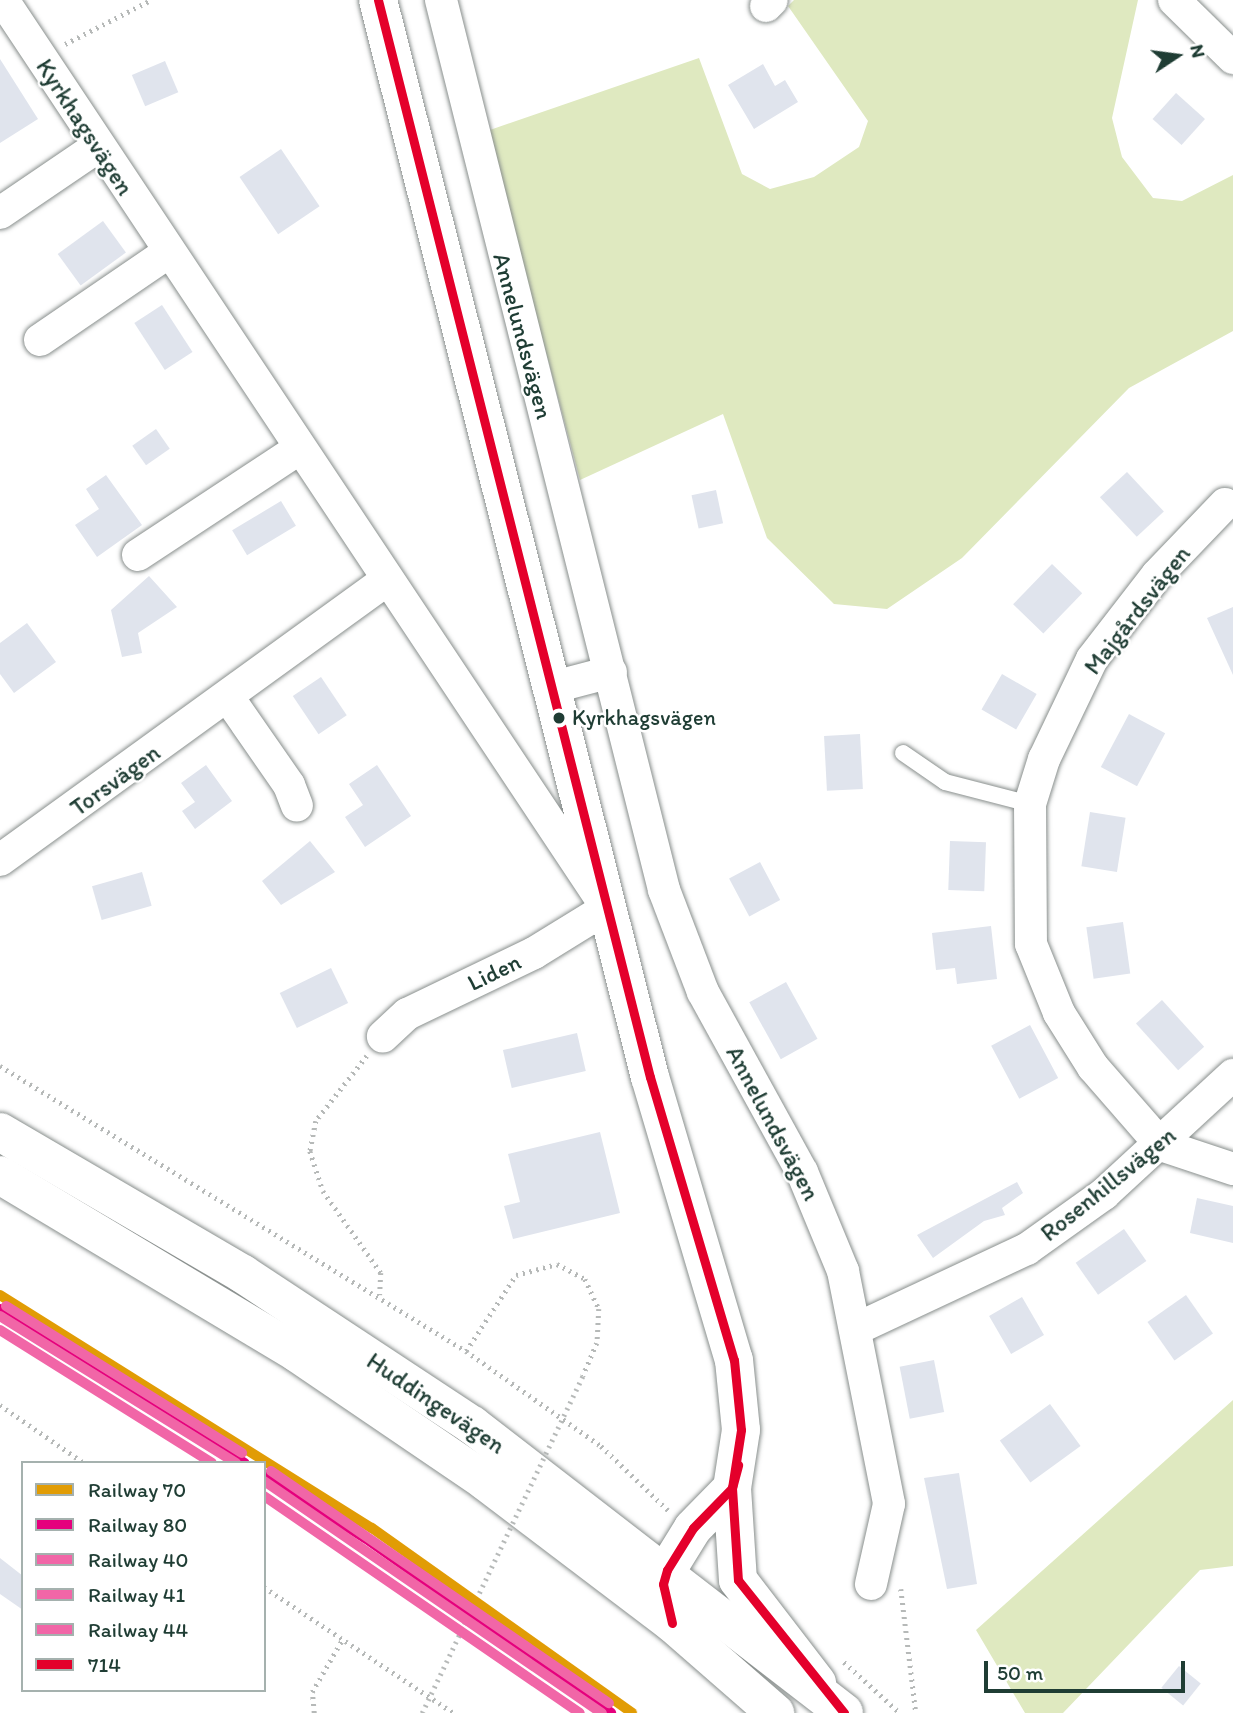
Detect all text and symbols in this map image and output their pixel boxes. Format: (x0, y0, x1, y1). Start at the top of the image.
north arrow (1142, 21, 1212, 91)
text: N (1185, 42, 1211, 60)
street label: Kyrkhagsvägen (30, 53, 140, 201)
street label: Annelundsvägen (487, 250, 559, 422)
street label: Majgårdsvägen (1078, 540, 1196, 680)
place label: Kyrkhagsvägen (572, 705, 716, 731)
marker: Kyrkhagsvägen (552, 711, 566, 725)
street label: Torsvägen (65, 738, 165, 822)
street label: Liden (463, 947, 525, 997)
street label: Annelundsvägen (720, 1041, 826, 1205)
street label: Rosenhillsvägen (1035, 1121, 1181, 1247)
street label: Huddingevägen (361, 1346, 511, 1460)
legend (21, 1461, 266, 1692)
text: Railway 70 (88, 1477, 186, 1502)
text: Railway 80 (88, 1512, 187, 1537)
text: Railway 40 (88, 1547, 188, 1572)
text: Railway 41 (88, 1582, 185, 1607)
text: Railway 44 (88, 1617, 188, 1642)
scale bar (988, 1646, 1189, 1690)
text: 714 (88, 1652, 121, 1677)
text: 50 m (997, 1660, 1043, 1685)

